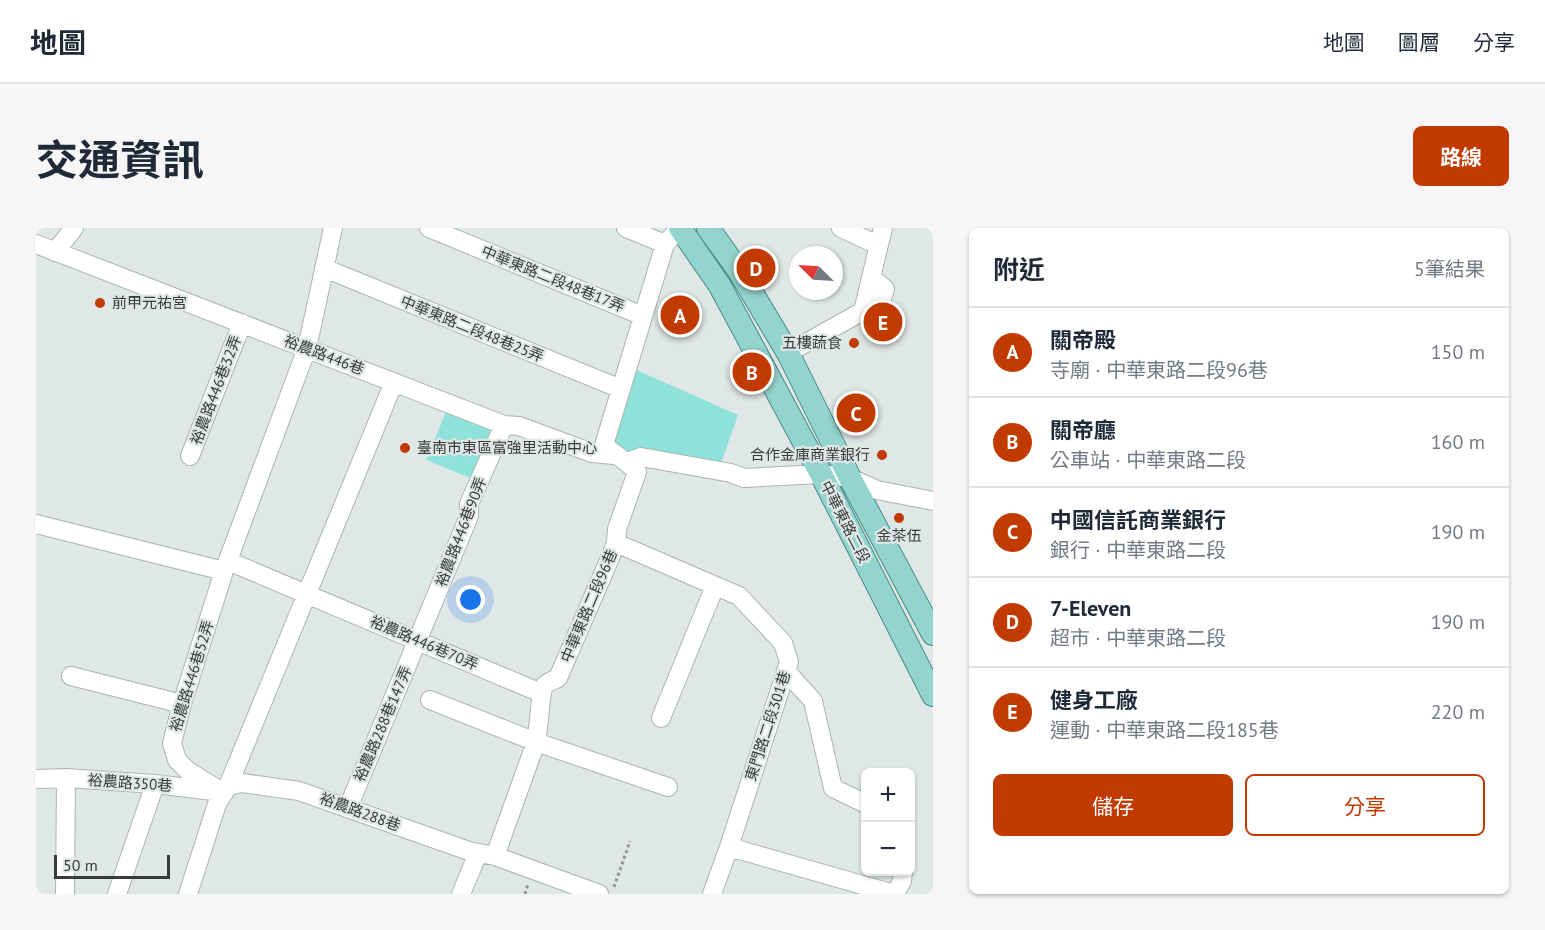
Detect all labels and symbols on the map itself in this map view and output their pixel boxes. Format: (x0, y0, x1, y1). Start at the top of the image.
street label: 中華東路二段48巷17弄 (479, 241, 628, 316)
pin: D (736, 246, 776, 291)
north arrow (789, 246, 843, 300)
street label: 中華東路二段48巷25弄 (398, 291, 547, 366)
pin: A (660, 292, 700, 338)
place label: 前甲元祐宮 (112, 293, 187, 312)
marker: 前甲元祐宮 (93, 296, 107, 310)
pin: E (864, 300, 902, 344)
street label: 裕農路446巷 (281, 331, 367, 379)
street label: 裕農路446巷32弄 (186, 332, 245, 447)
place label: 五樓蔬食 (782, 333, 842, 352)
marker: 五樓蔬食 (847, 336, 861, 350)
pin: B (732, 350, 772, 394)
pin: C (836, 390, 876, 435)
place label: 臺南市東區富強里活動中心 (417, 438, 597, 457)
marker: 臺南市東區富強里活動中心 (398, 441, 412, 455)
place label: 合作金庫商業銀行 (750, 445, 870, 464)
marker: 合作金庫商業銀行 (875, 448, 889, 462)
street label: 裕農路446巷90弄 (431, 474, 490, 589)
street label: 中華東路二段 (817, 477, 874, 566)
marker: 金茶伍 (892, 511, 906, 525)
place label: 金茶伍 (876, 526, 922, 545)
street label: 中華東路二段96巷 (556, 546, 621, 665)
your location (456, 585, 485, 614)
street label: 裕農路446巷70弄 (367, 611, 481, 674)
street label: 裕農路446巷52弄 (165, 618, 218, 734)
street label: 裕農路288巷147弄 (350, 663, 416, 785)
street label: 東門路二段301巷 (741, 668, 794, 783)
street label: 裕農路350巷 (87, 770, 173, 795)
street label: 裕農路288巷 (317, 788, 403, 835)
scale bar (54, 852, 170, 880)

